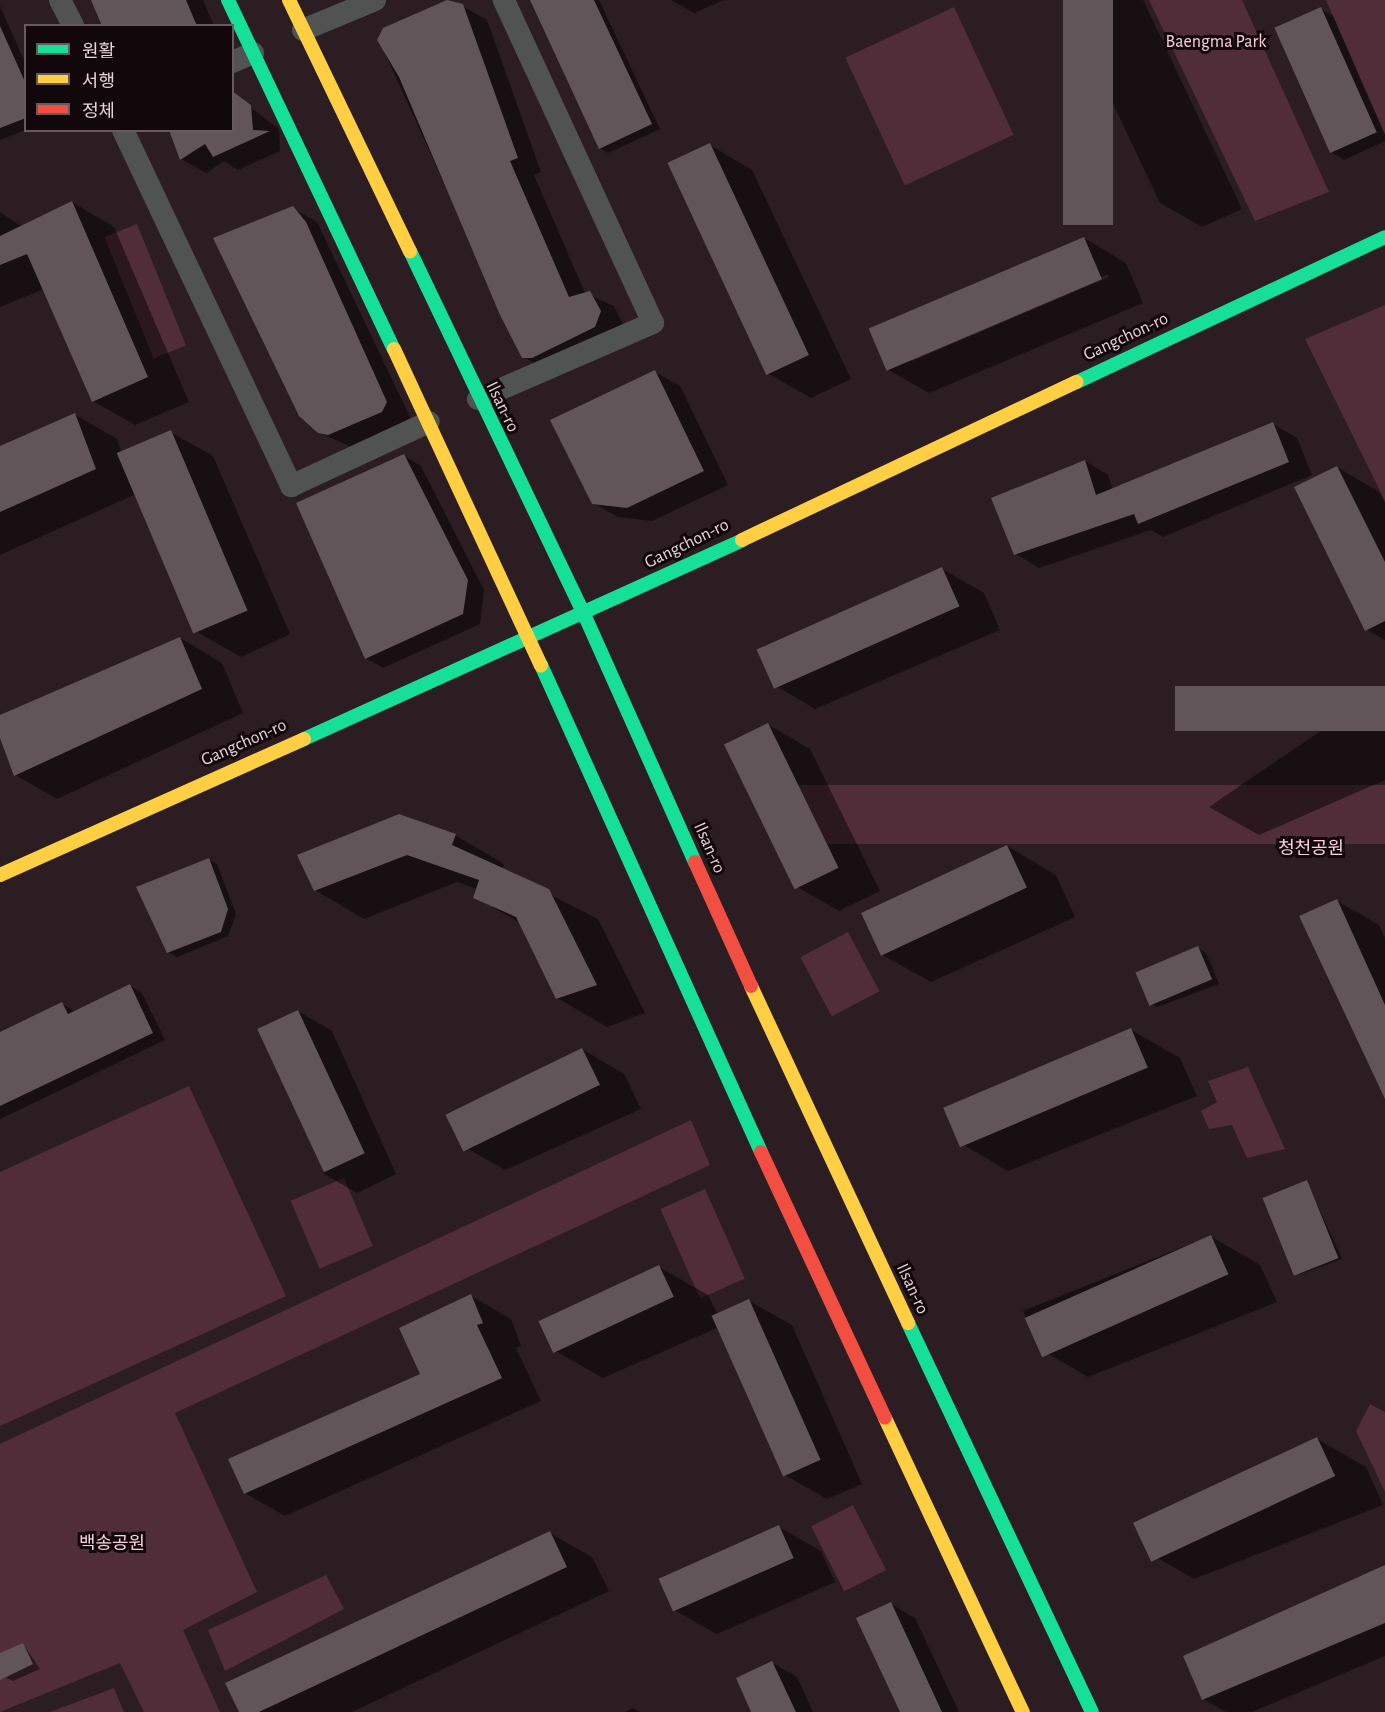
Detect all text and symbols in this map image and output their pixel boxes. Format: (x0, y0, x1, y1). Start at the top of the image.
legend (24, 24, 234, 132)
park label: Baengma Park (1165, 31, 1267, 53)
text: 원활 (82, 43, 115, 61)
text: 서행 (82, 73, 115, 91)
text: 정체 (82, 103, 115, 121)
street label: Gangchon-ro (1080, 308, 1172, 366)
street label: Ilsan-ro (481, 378, 523, 436)
street label: Gangchon-ro (641, 514, 733, 574)
street label: Gangchon-ro (198, 715, 290, 771)
street label: Ilsan-ro (688, 819, 730, 877)
park label: 청천공원 (1278, 838, 1344, 860)
street label: Ilsan-ro (891, 1260, 933, 1318)
park label: 백송공원 (79, 1533, 145, 1555)

